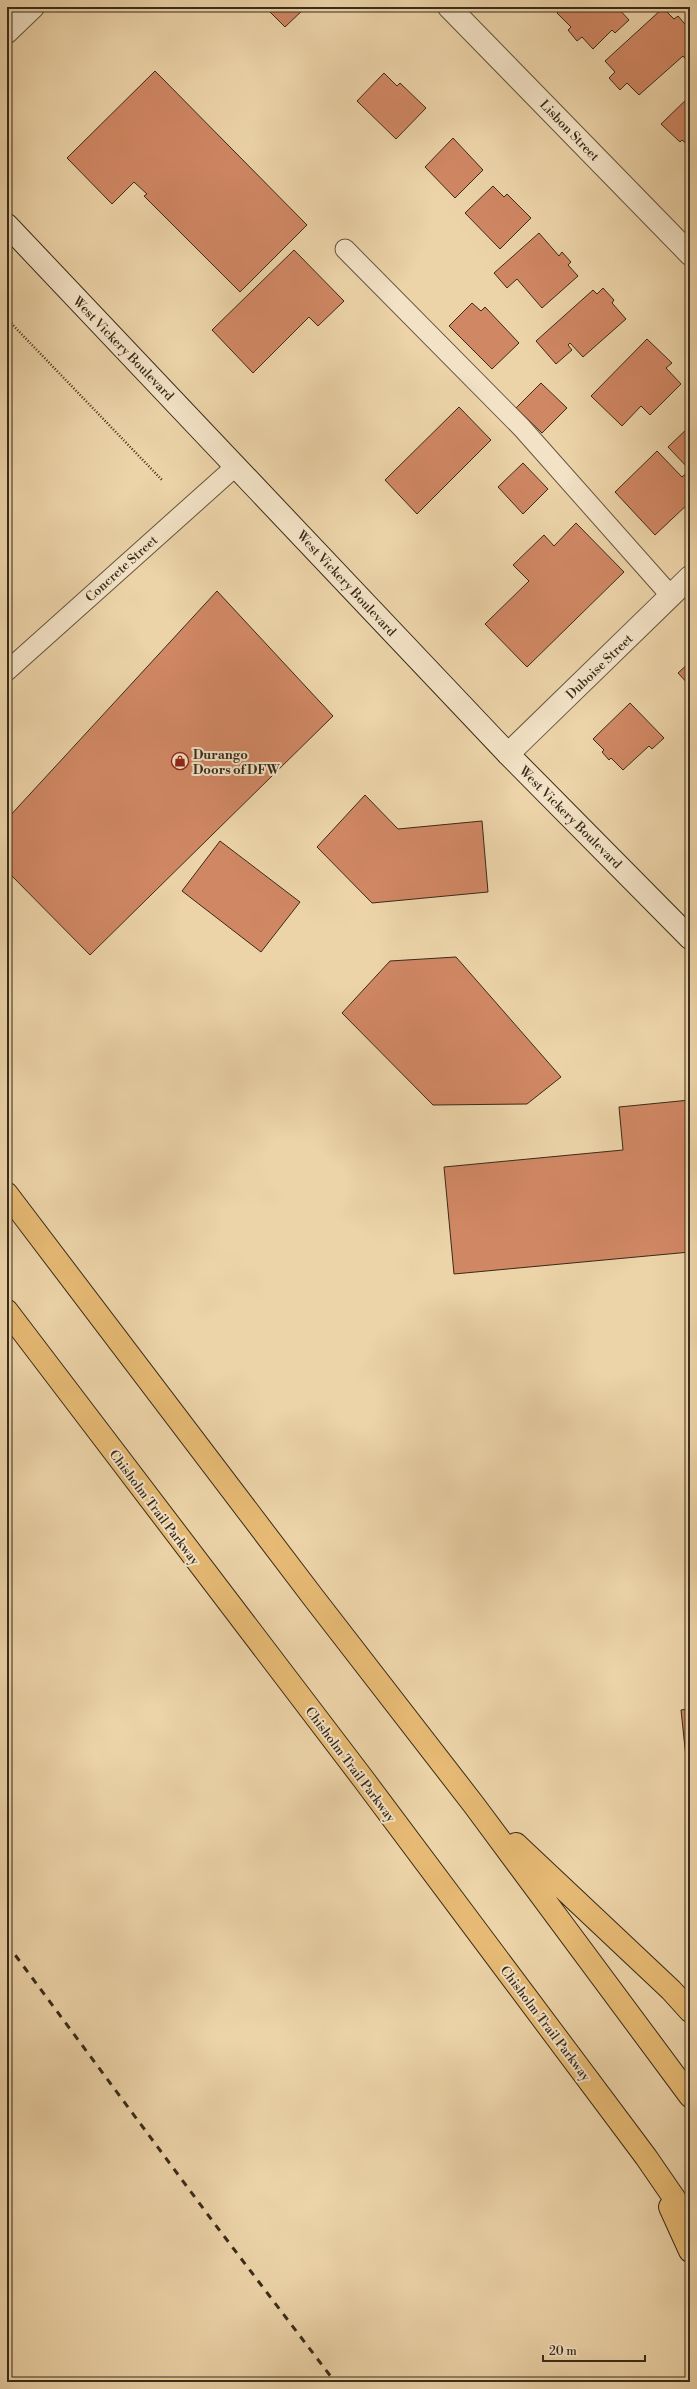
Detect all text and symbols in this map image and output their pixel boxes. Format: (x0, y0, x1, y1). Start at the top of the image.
street label: Lisbon Street (536, 97, 603, 165)
street label: West Vickery Boulevard (69, 293, 178, 404)
street label: West Vickery Boulevard (293, 527, 400, 640)
street label: Concrete Street (82, 532, 161, 605)
street label: Duboise Street (563, 631, 637, 703)
place label: Durango Doors of DFW (193, 747, 281, 778)
shop icon: Durango Doors of DFW (170, 751, 190, 771)
street label: West Vickery Boulevard (515, 762, 625, 873)
street label: Chisholm Trail Parkway (106, 1447, 203, 1569)
street label: Chisholm Trail Parkway (302, 1704, 399, 1826)
street label: Chisholm Trail Parkway (497, 1963, 594, 2085)
scale bar (543, 2337, 645, 2363)
text: 20 m (549, 2344, 577, 2359)

